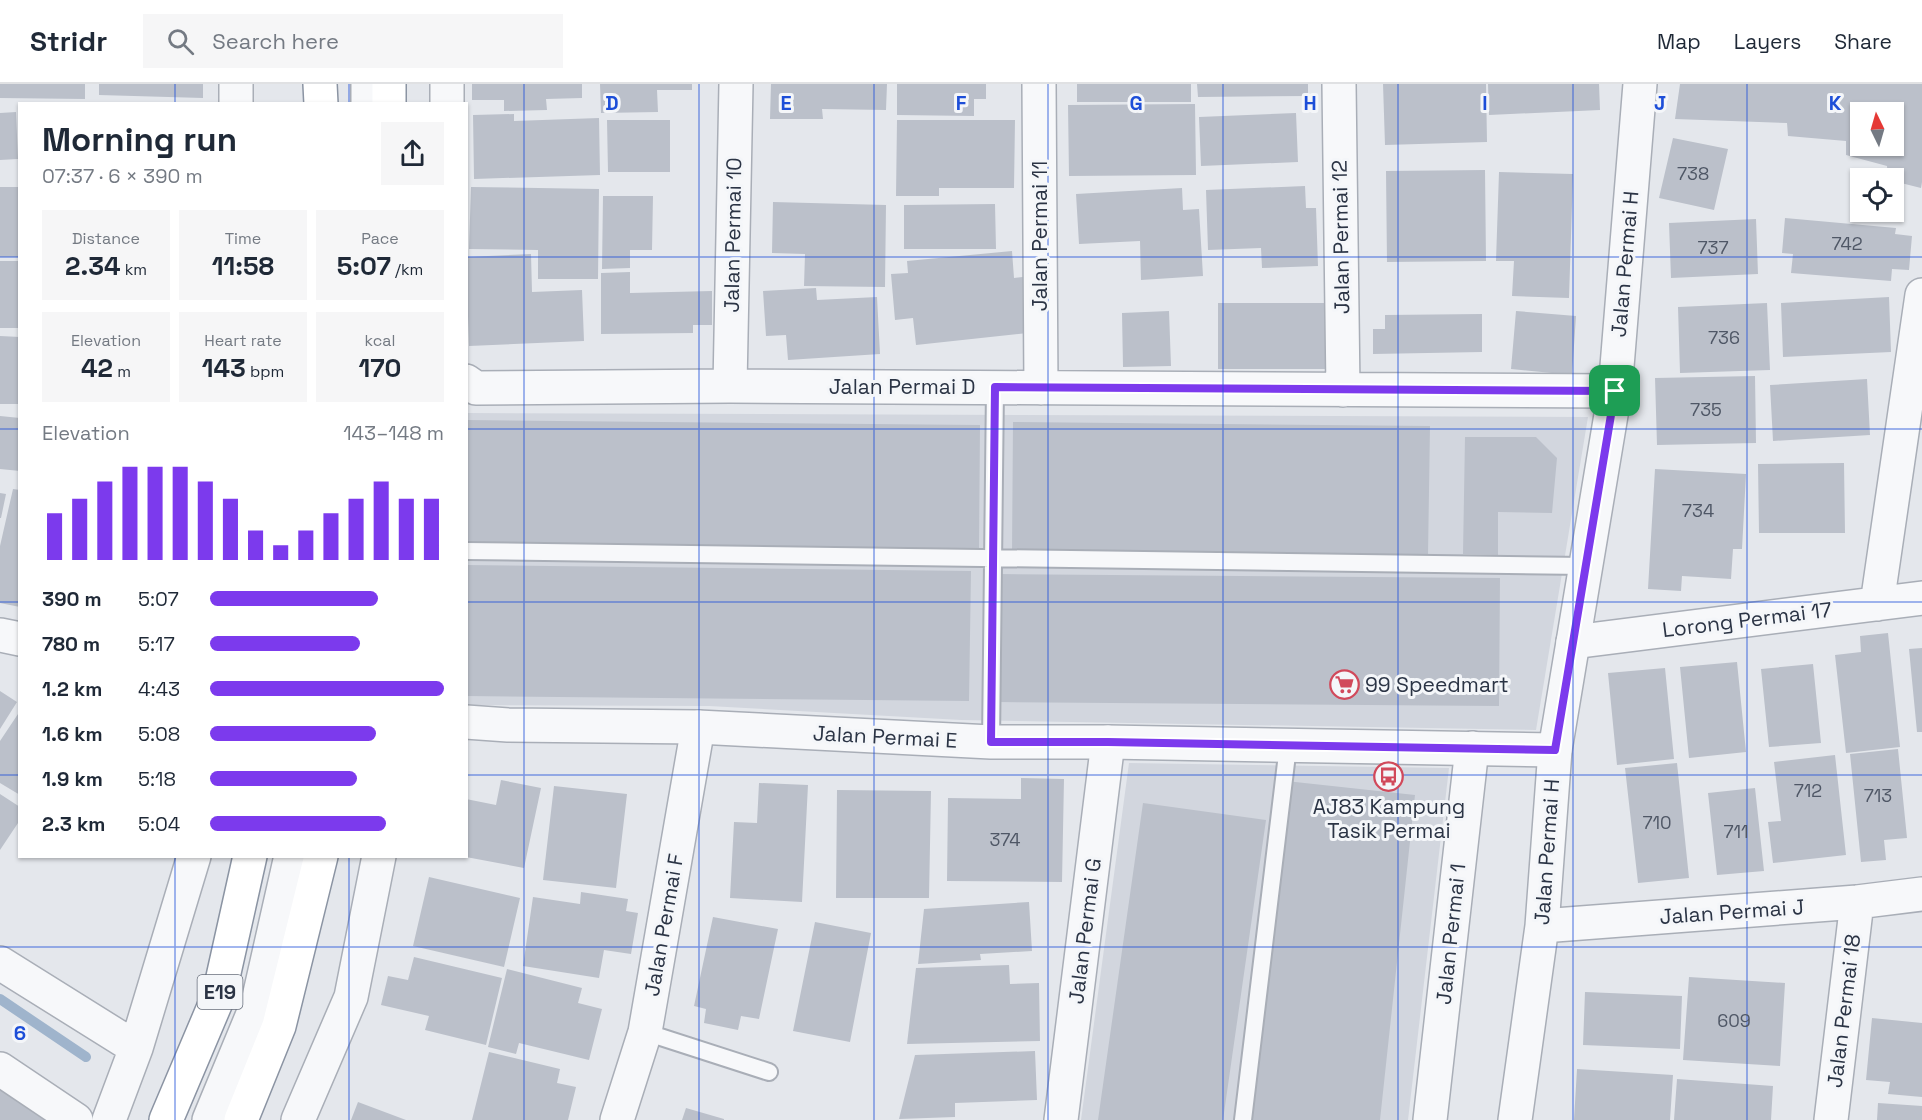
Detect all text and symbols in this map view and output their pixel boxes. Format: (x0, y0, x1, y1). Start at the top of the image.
search box (143, 14, 563, 68)
text: Stridr (30, 23, 107, 59)
icon: search (164, 25, 197, 58)
text: Search here (212, 27, 339, 55)
text: Map (1657, 28, 1701, 55)
text: Layers (1734, 28, 1801, 55)
text: Share (1834, 28, 1892, 55)
text: D (605, 90, 619, 116)
text: E (780, 90, 792, 116)
text: F (956, 90, 967, 116)
text: G (1129, 90, 1143, 116)
text: H (1303, 90, 1317, 116)
text: I (1482, 90, 1488, 116)
text: J (1654, 90, 1666, 116)
text: K (1829, 90, 1842, 116)
north arrow (1850, 102, 1904, 156)
map controls (1850, 102, 1904, 222)
text: Morning run (42, 119, 237, 161)
button: share (381, 122, 444, 185)
street label: Jalan Permai 10 (718, 157, 747, 313)
street label: Jalan Permai 12 (1326, 160, 1355, 314)
street label: Jalan Permai 11 (1026, 161, 1053, 311)
house number: 738 (1677, 162, 1709, 185)
text: 07:37 · 6 × 390 m (42, 163, 203, 189)
button: locate (1850, 168, 1904, 222)
street label: Jalan Permai H (1605, 190, 1644, 338)
text: Distance (72, 228, 140, 249)
text: Time (225, 228, 261, 249)
text: Pace (361, 228, 399, 249)
house number: 742 (1831, 232, 1863, 255)
house number: 737 (1697, 236, 1729, 259)
text: 2.34 (65, 249, 121, 283)
text: 11:58 (212, 249, 274, 283)
text: 5:07 (337, 249, 391, 283)
text: km (121, 259, 147, 280)
text: /km (391, 259, 423, 280)
house number: 736 (1708, 326, 1740, 349)
text: Elevation (71, 330, 141, 351)
text: Heart rate (204, 330, 282, 351)
text: kcal (365, 330, 395, 351)
text: 42 (81, 351, 113, 385)
text: 143 (202, 351, 246, 385)
text: 170 (359, 351, 401, 385)
text: m (113, 361, 131, 382)
text: bpm (246, 361, 284, 382)
pin (1589, 365, 1640, 416)
street label: Jalan Permai D (829, 373, 975, 400)
icon: arrive (1598, 374, 1631, 407)
house number: 735 (1690, 398, 1722, 421)
text: Elevation (42, 420, 130, 446)
text: 143–148 m (343, 420, 444, 446)
house number: 734 (1682, 499, 1714, 522)
text: 390 m (42, 586, 102, 612)
text: 5:07 (138, 586, 179, 612)
street label: Lorong Permai 17 (1661, 596, 1833, 643)
text: 780 m (42, 631, 100, 657)
text: 5:17 (138, 631, 175, 657)
supermarket icon: 99 Speedmart (1328, 669, 1360, 701)
place label: 99 Speedmart (1365, 671, 1509, 698)
text: 1.2 km (42, 676, 102, 702)
text: 4:43 (138, 676, 180, 702)
street label: Jalan Permai E (812, 719, 958, 754)
text: 1.6 km (42, 721, 103, 747)
text: 5:08 (138, 721, 180, 747)
bus stop icon: AJ83 Kampung Tasik Permai (1373, 760, 1405, 792)
text: 1.9 km (42, 766, 103, 792)
text: 5:18 (138, 766, 176, 792)
street label: Jalan Permai H (1528, 778, 1565, 926)
house number: 712 (1794, 779, 1822, 802)
house number: 713 (1864, 784, 1892, 807)
place label: AJ83 Kampung Tasik Permai (1313, 793, 1465, 844)
text: 2.3 km (42, 811, 105, 837)
text: 5:04 (138, 811, 180, 837)
house number: 710 (1642, 811, 1672, 834)
house number: 711 (1723, 820, 1749, 843)
house number: 374 (989, 828, 1021, 851)
street label: Jalan Permai F (638, 852, 689, 998)
street label: Jalan Permai G (1062, 857, 1107, 1005)
street label: Jalan Permai 1 (1430, 862, 1471, 1006)
street label: Jalan Permai J (1659, 893, 1805, 930)
street label: Jalan Permai 18 (1821, 933, 1866, 1089)
road number: E19 (198, 975, 242, 1009)
house number: 609 (1717, 1009, 1751, 1032)
text: 6 (14, 1020, 26, 1046)

